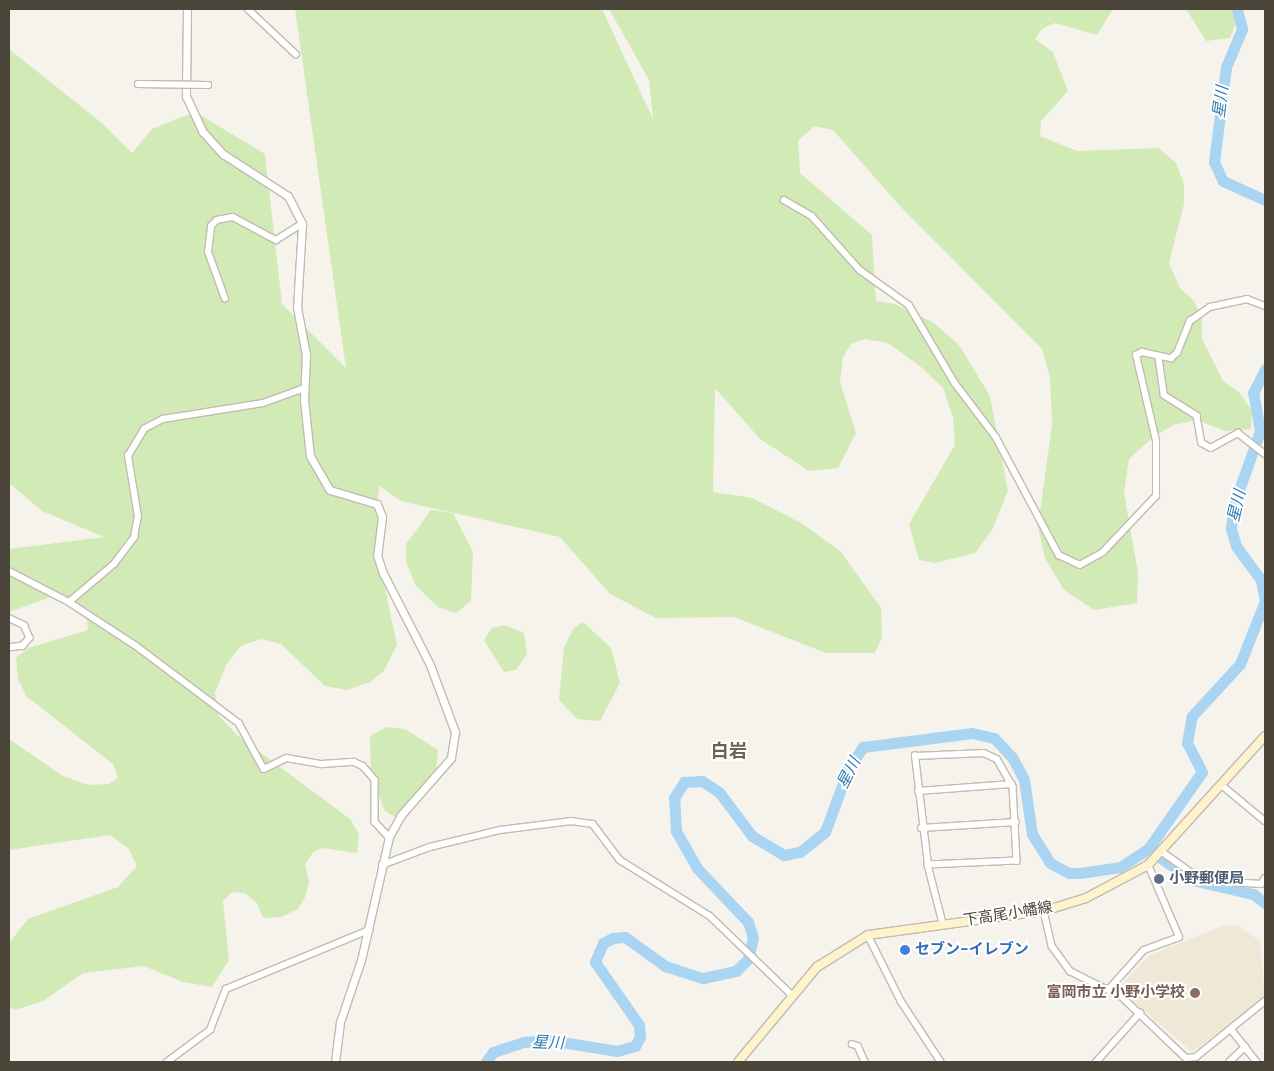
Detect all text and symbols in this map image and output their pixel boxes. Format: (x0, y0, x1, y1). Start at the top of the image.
water label: 星川 (1210, 85, 1232, 119)
water label: 星川 (1224, 488, 1250, 524)
district label: 白岩 (711, 740, 747, 762)
water label: 星川 (833, 754, 865, 792)
place label: 小野郵便局 (1169, 870, 1244, 888)
marker: 小野郵便局 (1153, 873, 1165, 885)
street label: 下高尾小幡線 (962, 898, 1054, 930)
place label: セブン-イレブン (915, 941, 1029, 959)
marker: セブン-イレブン (899, 944, 911, 956)
place label: 富岡市立 小野小学校 (1046, 984, 1185, 1002)
marker: 富岡市立 小野小学校 (1189, 987, 1201, 999)
water label: 星川 (532, 1033, 564, 1053)

